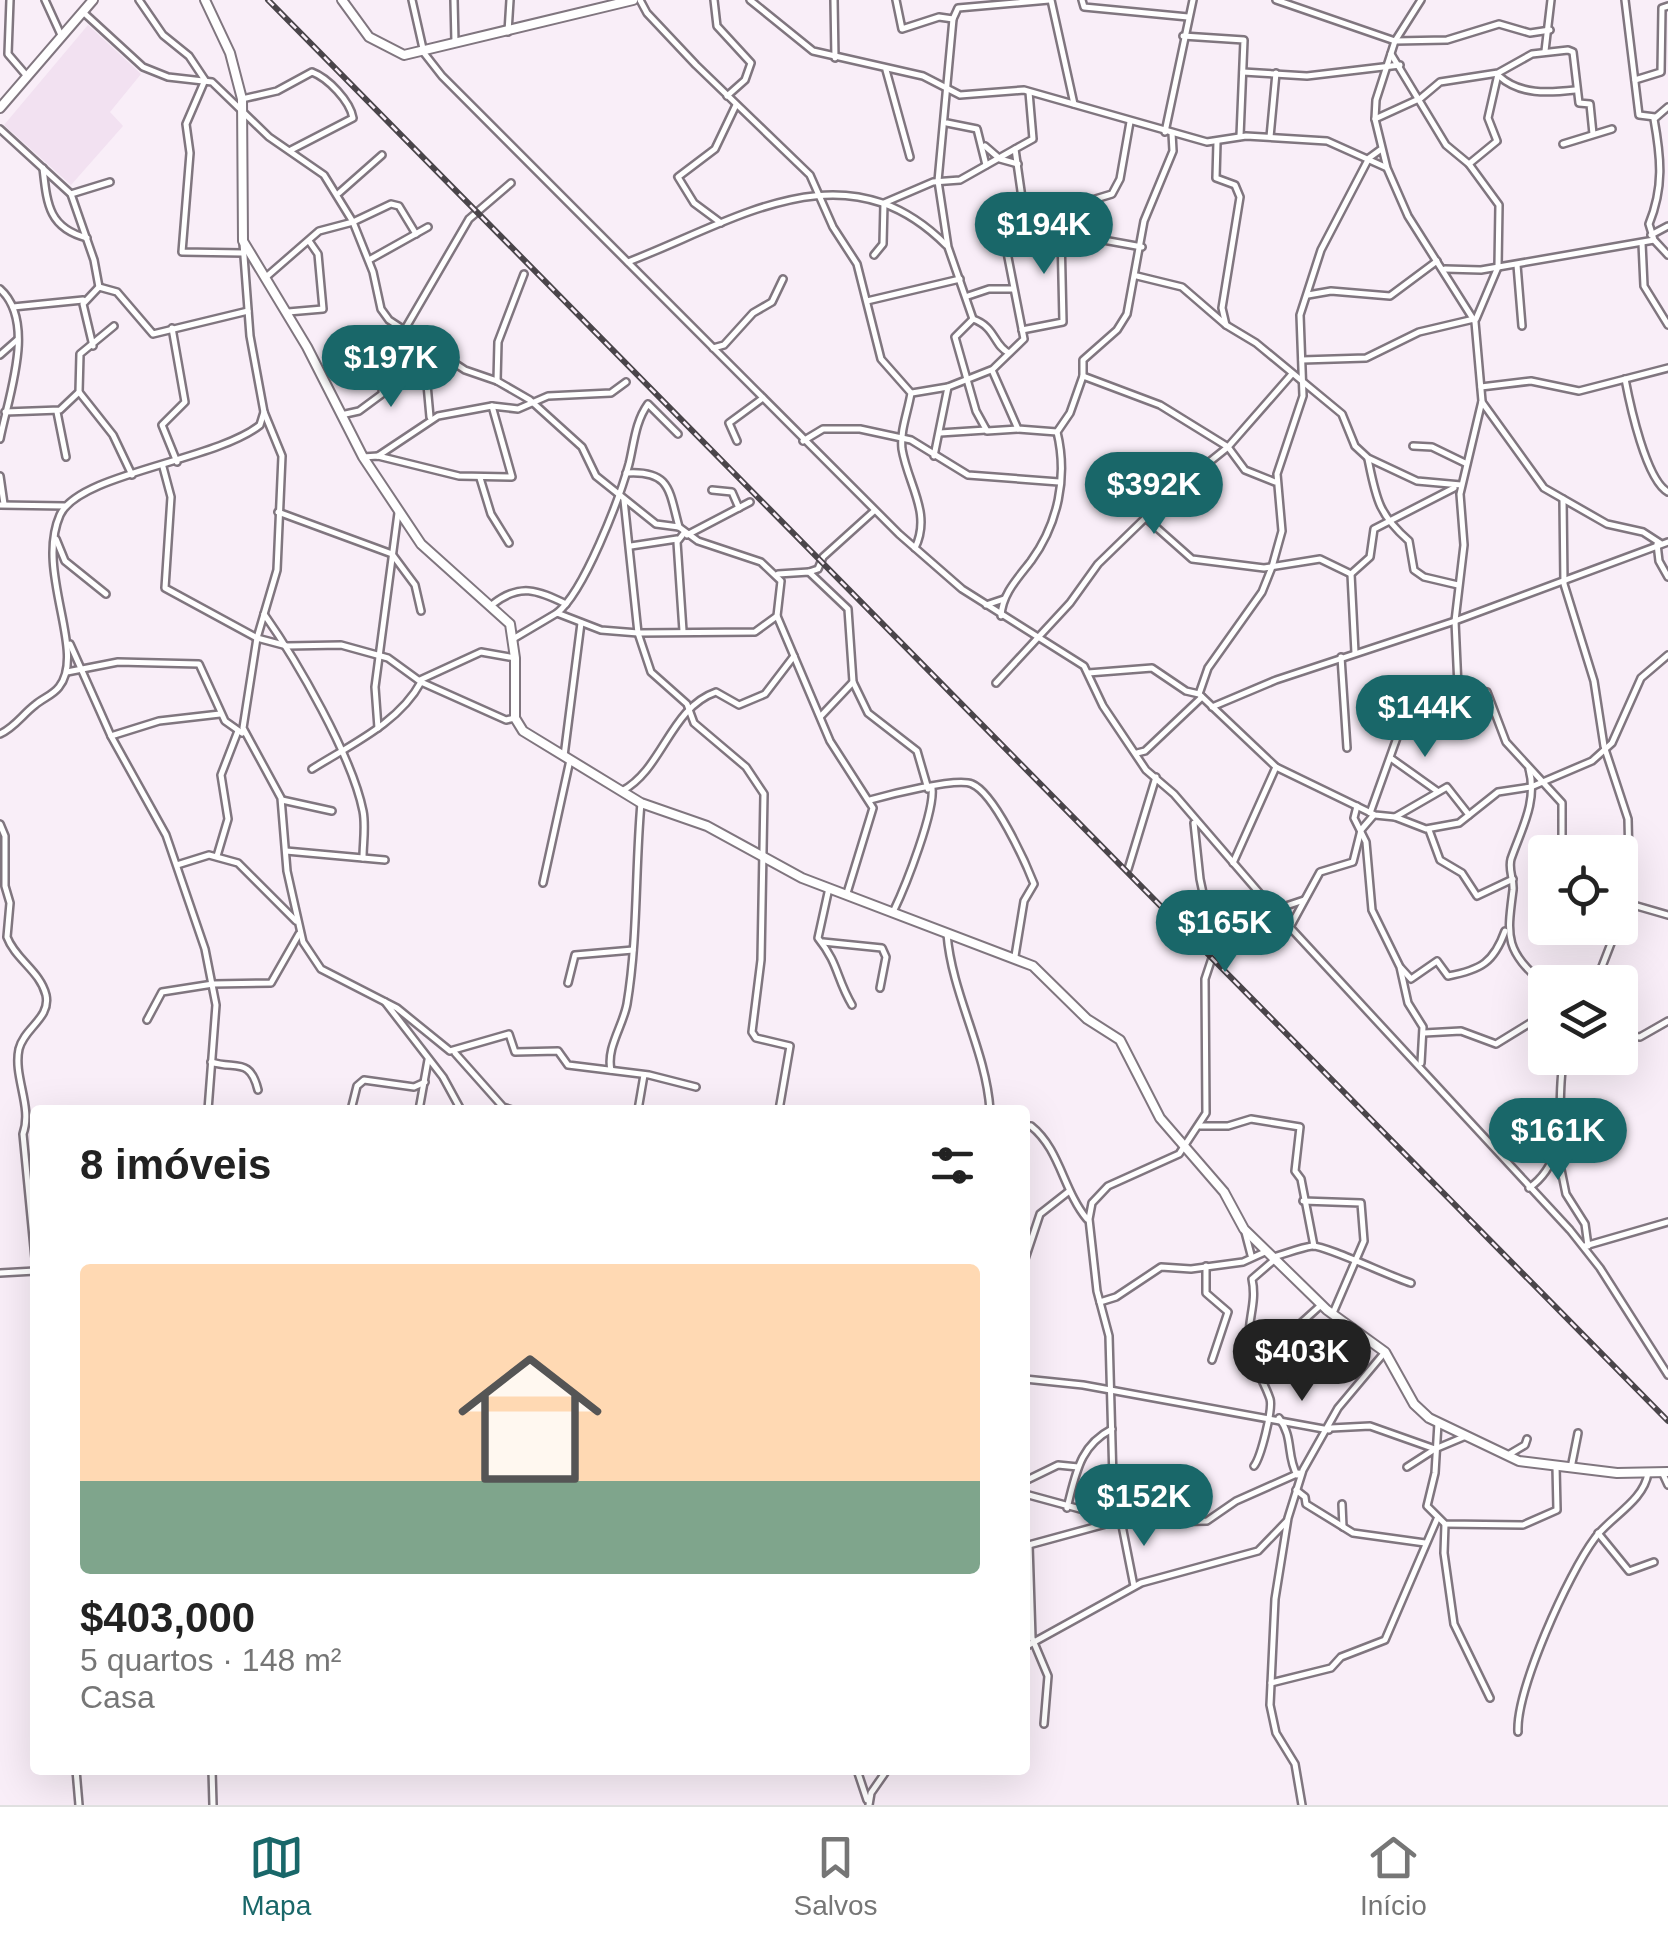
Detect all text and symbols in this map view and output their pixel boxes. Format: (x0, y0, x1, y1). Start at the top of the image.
pin: $194K (974, 192, 1114, 277)
text: $194K (997, 206, 1091, 242)
pin: $197K (321, 325, 461, 410)
text: $197K (344, 339, 438, 375)
pin: $392K (1084, 452, 1224, 537)
text: $392K (1107, 466, 1201, 502)
pin: $144K (1355, 675, 1495, 760)
text: $144K (1378, 689, 1472, 725)
map controls (1528, 835, 1638, 1075)
button: locate (1528, 835, 1638, 945)
pin: $165K (1155, 890, 1295, 975)
text: $165K (1178, 904, 1272, 940)
button: layers (1528, 965, 1638, 1075)
pin: $161K (1488, 1098, 1628, 1183)
text: $161K (1511, 1112, 1605, 1148)
icon: filters (925, 1138, 980, 1193)
text: 8 imóveis (80, 1141, 271, 1188)
pin: $403K (1232, 1319, 1372, 1404)
icon: home (440, 1329, 620, 1509)
text: $403K (1255, 1333, 1349, 1369)
pin: $152K (1074, 1464, 1214, 1549)
text: $152K (1097, 1478, 1191, 1514)
text: $403,000 (80, 1594, 255, 1641)
text: 5 quartos · 148 m² (80, 1642, 341, 1678)
text: Casa (80, 1679, 155, 1715)
tab: Mapa (241, 1830, 311, 1922)
tab: Salvos (794, 1830, 878, 1922)
tab: Início (1360, 1830, 1427, 1922)

